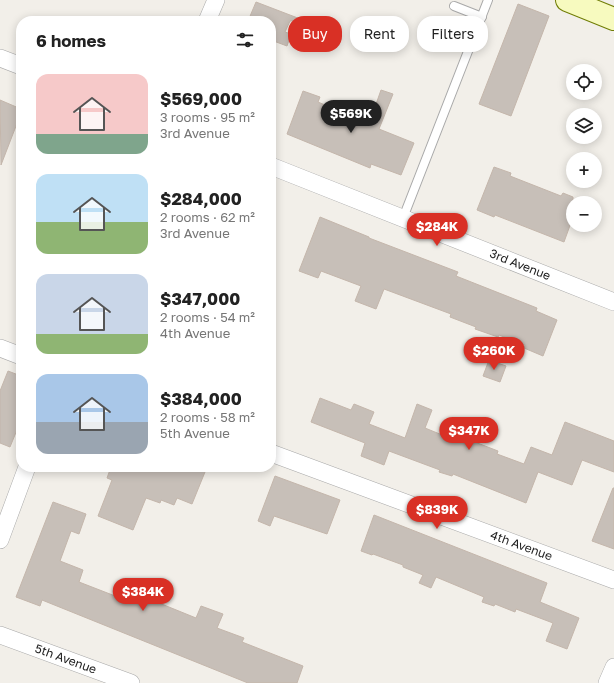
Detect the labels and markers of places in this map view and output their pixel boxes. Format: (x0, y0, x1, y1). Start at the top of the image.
pin: $569K (323, 100, 379, 134)
pin: $284K (409, 213, 465, 247)
pin: $260K (466, 337, 522, 371)
pin: $347K (441, 417, 497, 451)
pin: $839K (409, 496, 465, 530)
pin: $384K (115, 578, 171, 612)

